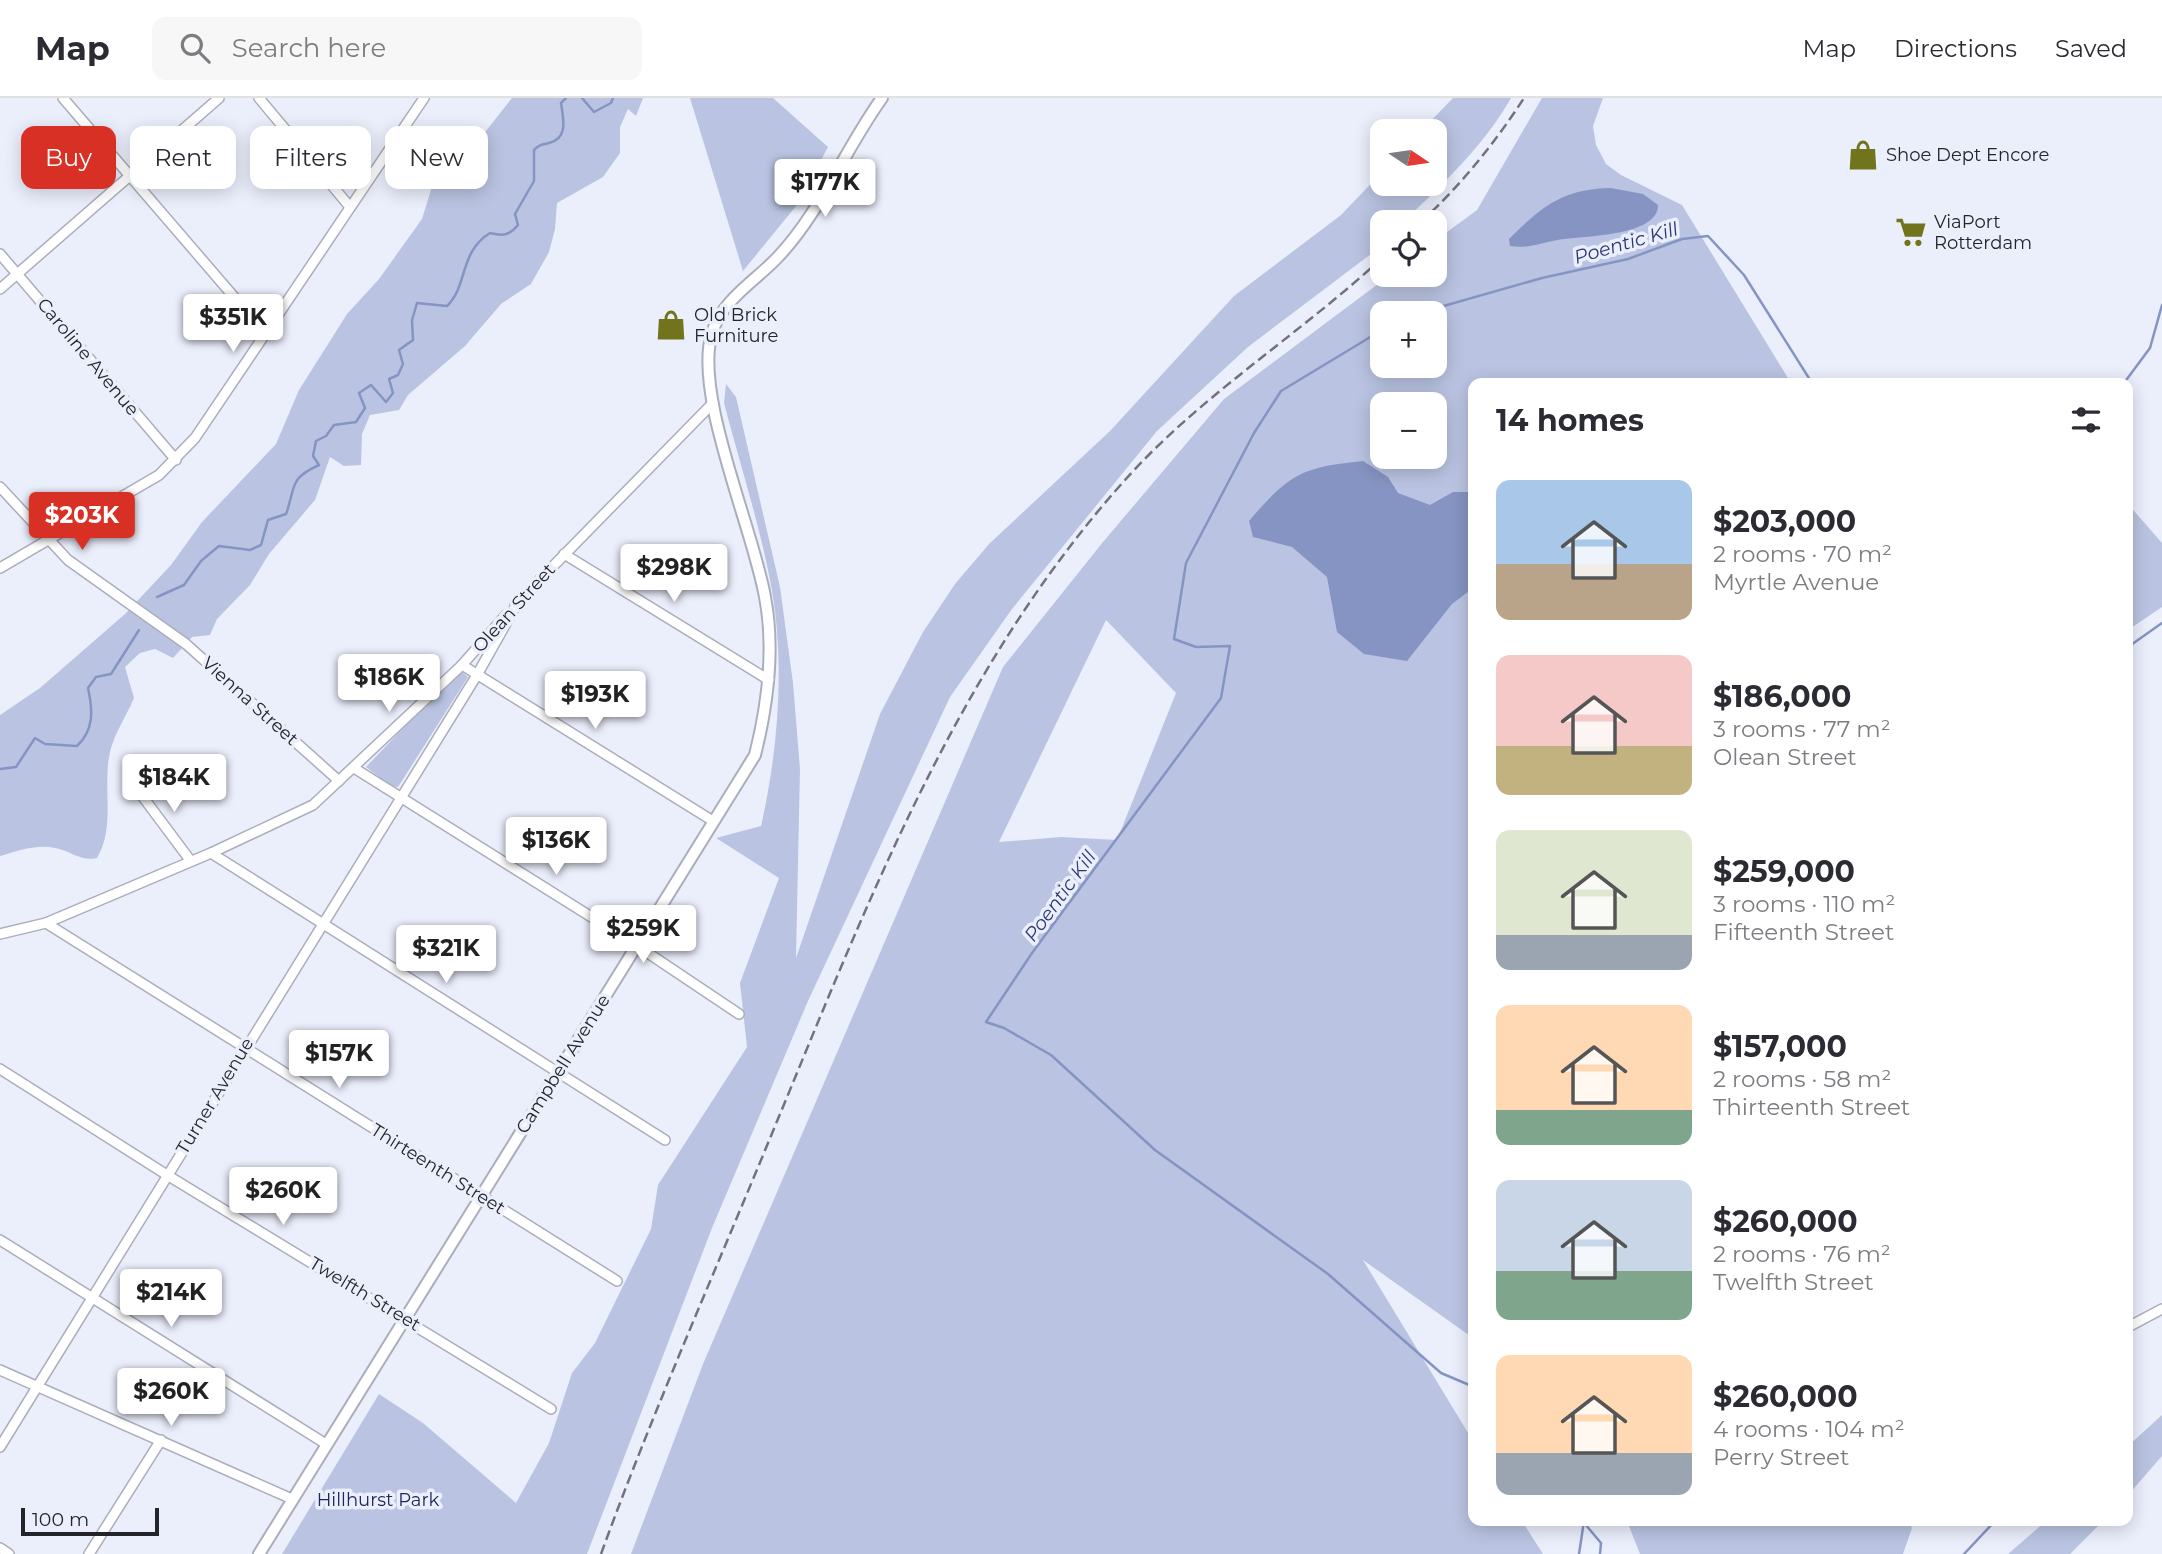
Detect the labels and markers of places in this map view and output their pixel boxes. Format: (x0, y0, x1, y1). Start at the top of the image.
shop icon: Shoe Dept Encore (1846, 138, 1880, 172)
place label: Shoe Dept Encore (1886, 144, 2050, 166)
pin: $177K (776, 159, 874, 219)
place label: ViaPort Rotterdam (1934, 211, 2032, 254)
supermarket icon: ViaPort Rotterdam (1894, 215, 1928, 249)
pin: $351K (184, 294, 282, 354)
place label: Old Brick Furniture (694, 304, 778, 347)
shop icon: Old Brick Furniture (654, 308, 688, 342)
pin: $203K (33, 492, 131, 552)
pin: $298K (625, 545, 723, 604)
pin: $186K (340, 654, 438, 714)
pin: $193K (546, 672, 644, 731)
pin: $184K (125, 754, 223, 814)
pin: $136K (507, 818, 605, 877)
pin: $259K (594, 906, 692, 965)
pin: $321K (397, 926, 495, 985)
pin: $157K (290, 1030, 388, 1090)
pin: $260K (234, 1168, 332, 1227)
pin: $214K (122, 1270, 220, 1329)
pin: $260K (122, 1368, 220, 1428)

